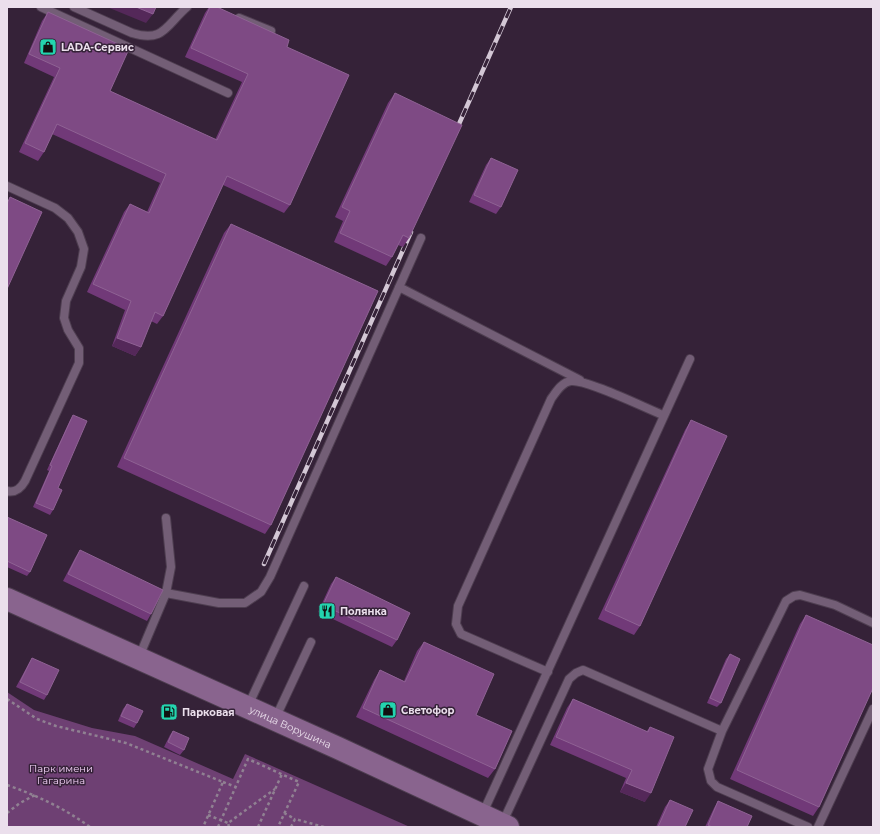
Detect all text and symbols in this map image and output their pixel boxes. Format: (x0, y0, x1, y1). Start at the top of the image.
shop icon: LADA-Сервис (38, 37, 58, 57)
place label: LADA-Сервис (61, 41, 134, 54)
restaurant icon: Полянка (317, 601, 337, 621)
place label: Полянка (340, 605, 387, 618)
shop icon: Светофор (378, 700, 398, 720)
fuel station icon: Парковая (159, 702, 179, 722)
street label: улица Ворушина (246, 703, 334, 751)
place label: Светофор (401, 704, 454, 717)
place label: Парковая (182, 706, 234, 719)
park label: Парк имени Гагарина (29, 762, 93, 787)

